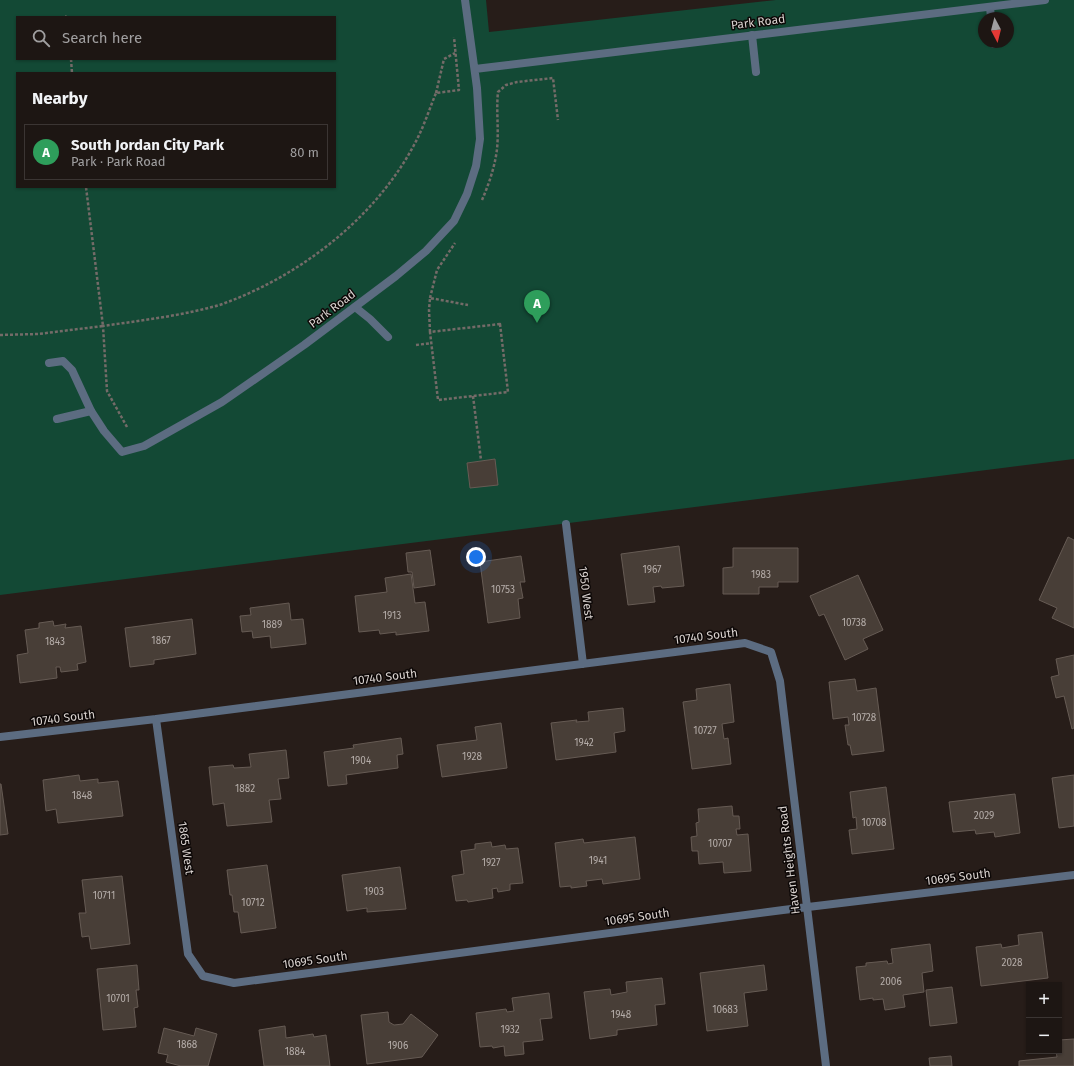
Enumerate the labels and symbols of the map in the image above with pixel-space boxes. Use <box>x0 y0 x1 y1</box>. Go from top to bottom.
street label: Park Road <box>730 12 786 32</box>
north arrow <box>978 12 1014 48</box>
street label: Park Road <box>306 287 358 331</box>
pin: A <box>524 290 550 323</box>
your location <box>466 547 486 567</box>
house number: 1967 <box>642 564 662 576</box>
street label: 1950 West <box>576 566 596 621</box>
house number: 1983 <box>751 569 771 581</box>
house number: 10753 <box>491 584 515 596</box>
house number: 1913 <box>383 610 401 622</box>
house number: 10738 <box>842 617 867 629</box>
house number: 1889 <box>262 619 282 631</box>
street label: 10740 South <box>673 625 739 647</box>
house number: 1867 <box>151 635 171 647</box>
house number: 1843 <box>45 636 65 648</box>
street label: 10740 South <box>352 666 418 688</box>
street label: 10740 South <box>30 707 96 729</box>
house number: 10728 <box>852 712 877 724</box>
house number: 10727 <box>693 725 717 737</box>
house number: 1942 <box>574 737 594 749</box>
house number: 1928 <box>462 751 482 763</box>
house number: 1904 <box>351 755 372 767</box>
house number: 1882 <box>235 783 255 795</box>
house number: 1848 <box>72 790 93 802</box>
street label: Haven Heights Road <box>775 805 803 915</box>
house number: 2029 <box>974 810 994 822</box>
house number: 10708 <box>861 817 887 829</box>
street label: 1865 West <box>175 820 197 876</box>
house number: 10707 <box>708 838 732 850</box>
house number: 1941 <box>589 855 607 867</box>
house number: 1927 <box>482 857 501 869</box>
street label: 10695 South <box>925 866 991 888</box>
house number: 1903 <box>364 886 384 898</box>
house number: 10711 <box>93 890 115 902</box>
house number: 10712 <box>241 897 265 909</box>
street label: 10695 South <box>604 906 670 928</box>
street label: 10695 South <box>282 949 348 971</box>
house number: 2028 <box>1002 957 1023 969</box>
house number: 2006 <box>880 976 902 988</box>
house number: 10701 <box>106 993 130 1005</box>
house number: 10683 <box>712 1004 738 1016</box>
house number: 1948 <box>611 1009 632 1021</box>
house number: 1932 <box>500 1024 520 1036</box>
house number: 1868 <box>177 1039 198 1051</box>
house number: 1906 <box>388 1040 408 1052</box>
house number: 1884 <box>285 1046 306 1058</box>

